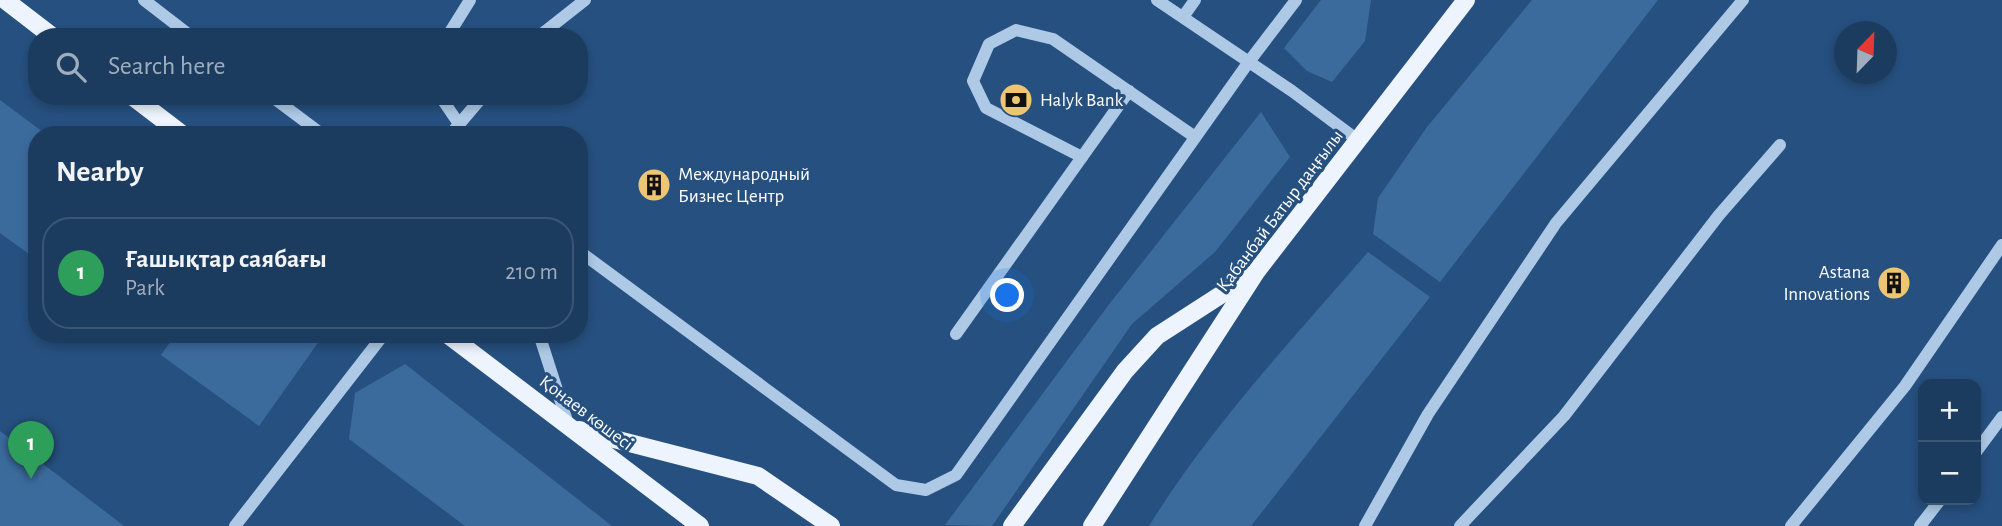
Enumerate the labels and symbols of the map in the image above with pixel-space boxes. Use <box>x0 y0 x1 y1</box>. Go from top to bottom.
north arrow <box>1834 21 1897 84</box>
bank icon: Halyk Bank <box>997 81 1035 119</box>
place label: Halyk Bank <box>1040 91 1124 110</box>
street label: Қабанбай Батыр даңғылы <box>1213 126 1347 296</box>
place label: Международный Бизнес Центр <box>678 165 810 206</box>
building icon: Международный Бизнес Центр <box>635 166 673 204</box>
place label: Astana Innovations <box>1783 263 1870 304</box>
building icon: Astana Innovations <box>1875 264 1913 302</box>
your location <box>990 278 1024 312</box>
street label: Қонаев көшесі <box>536 372 636 454</box>
pin: 1 <box>8 421 54 479</box>

